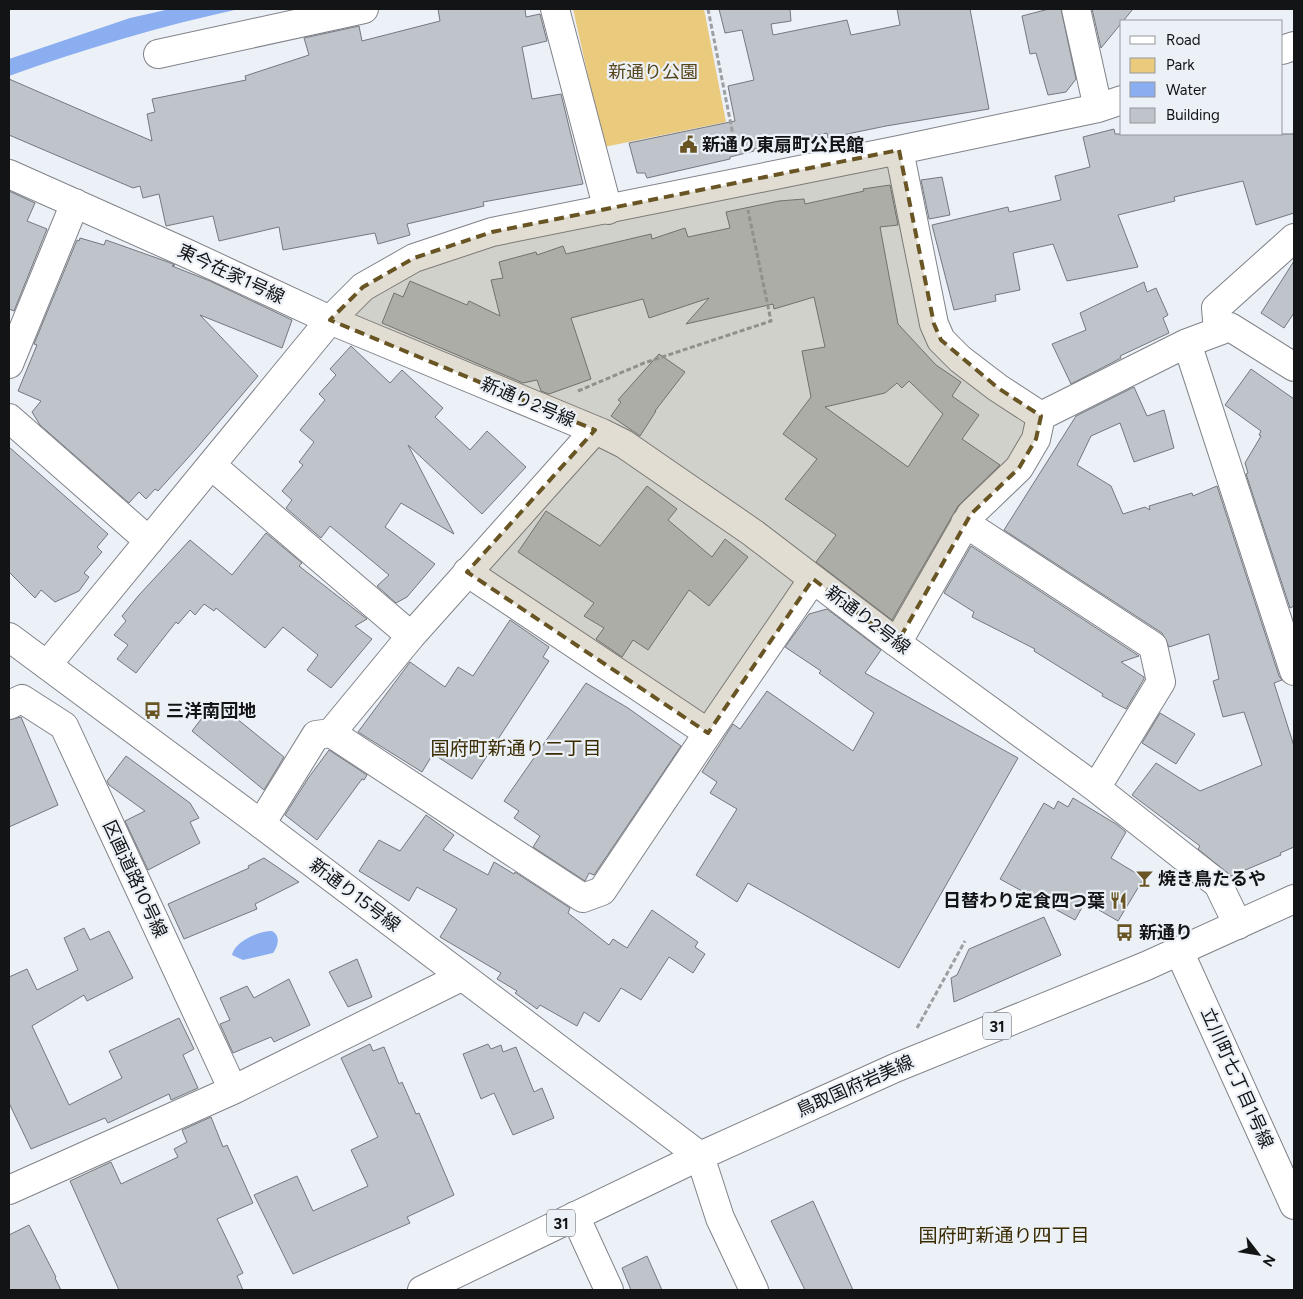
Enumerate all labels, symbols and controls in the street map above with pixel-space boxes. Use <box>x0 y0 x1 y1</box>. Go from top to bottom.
legend <box>1120 20 1283 135</box>
text: Road <box>1166 31 1201 49</box>
text: Park <box>1166 56 1195 74</box>
park label: 新通り公園 <box>608 61 698 83</box>
text: Water <box>1166 81 1206 99</box>
text: Building <box>1166 106 1220 124</box>
place label: 新通り東扇町公民館 <box>702 134 864 156</box>
public building icon: 新通り東扇町公民館 <box>678 135 698 155</box>
street label: 東今在家1号線 <box>174 240 288 308</box>
street label: 新通り2号線 <box>478 372 578 432</box>
street label: 新通り2号線 <box>821 581 915 659</box>
place label: 三洋南団地 <box>166 700 256 722</box>
bus stop icon: 三洋南団地 <box>142 701 162 721</box>
district label: 国府町新通り二丁目 <box>430 737 602 760</box>
street label: 区画道路10号線 <box>98 817 172 941</box>
street label: 新通り15号線 <box>305 854 405 936</box>
place label: 焼き鳥たるや <box>1158 868 1266 890</box>
bar icon: 焼き鳥たるや <box>1134 869 1154 889</box>
place label: 日替わり定食四つ葉 <box>943 890 1105 912</box>
restaurant icon: 日替わり定食四つ葉 <box>1109 891 1129 911</box>
place label: 新通り <box>1139 922 1193 944</box>
bus stop icon: 新通り <box>1115 923 1135 943</box>
street label: 立川町七丁目1号線 <box>1196 1004 1278 1152</box>
road number: 31 <box>983 1012 1011 1040</box>
street label: 鳥取国府岩美線 <box>793 1050 917 1122</box>
road number: 31 <box>547 1210 575 1236</box>
district label: 国府町新通り四丁目 <box>918 1224 1090 1247</box>
north arrow <box>1233 1229 1283 1279</box>
text: N <box>1259 1251 1279 1269</box>

